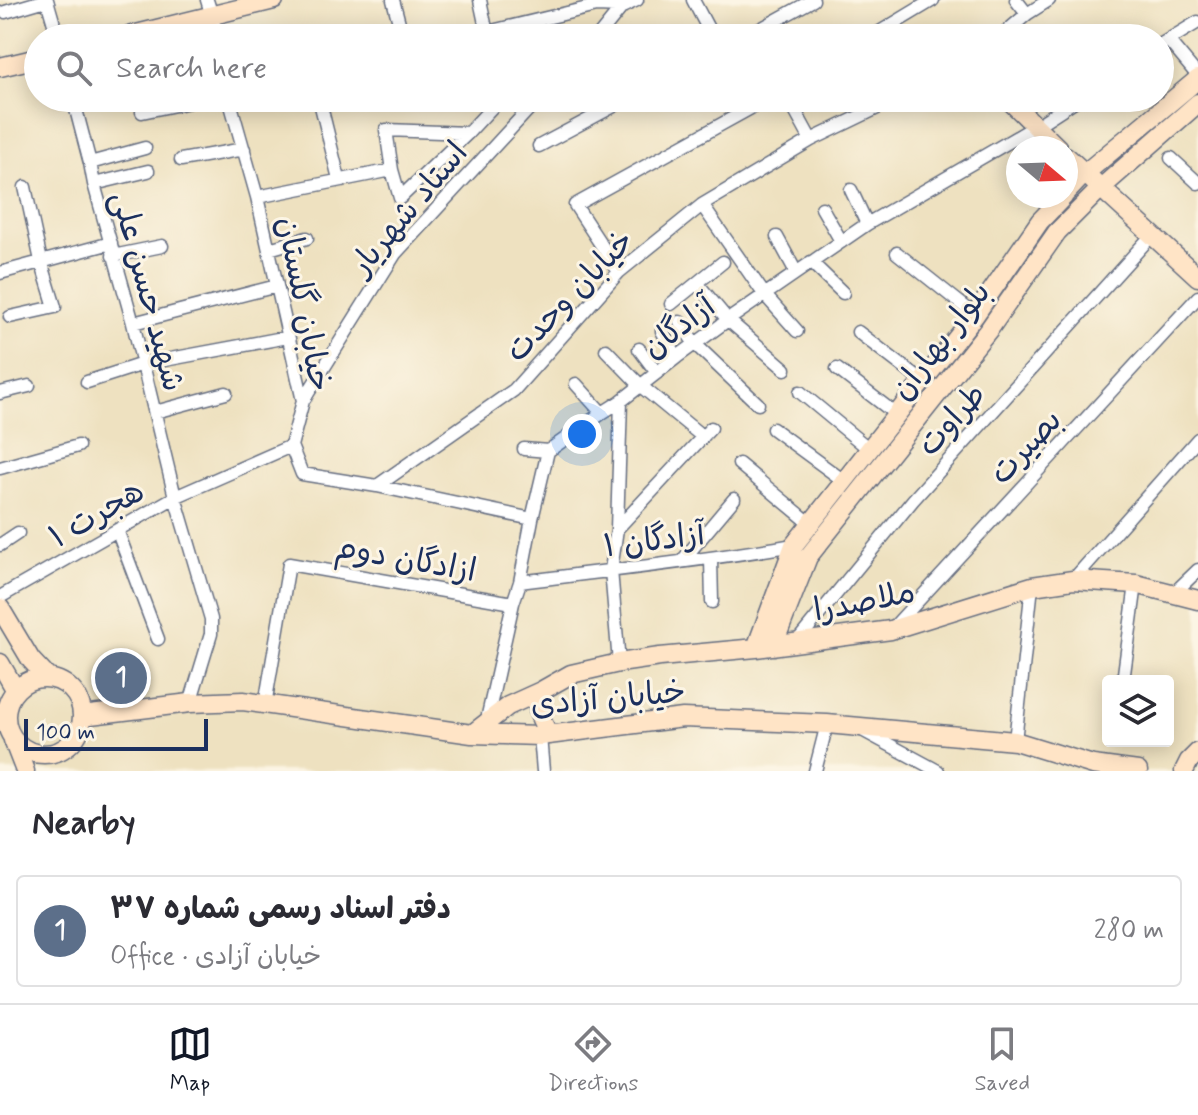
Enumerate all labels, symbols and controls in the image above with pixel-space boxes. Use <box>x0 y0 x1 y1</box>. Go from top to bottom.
search box <box>24 24 1174 112</box>
icon: search <box>52 46 96 90</box>
text: Search here <box>116 49 267 88</box>
street label: استاد شهریار <box>339 133 478 287</box>
north arrow <box>1006 136 1078 208</box>
street label: شهید حسن علی <box>100 187 194 396</box>
street label: خیابان گلستان <box>266 213 341 395</box>
street label: خیابان وحدت <box>497 221 644 372</box>
street label: بلوار بهاران <box>882 273 1001 409</box>
street label: آزادگان <box>634 286 725 369</box>
street label: طراوت <box>909 375 996 466</box>
street label: بصیرت <box>981 401 1072 494</box>
your location <box>562 414 602 454</box>
street label: هجرت ۱ <box>42 471 152 559</box>
street label: آزادگان ۱ <box>601 514 709 568</box>
street label: ازادگان دوم <box>332 527 479 595</box>
street label: ملاصدرا <box>810 572 919 632</box>
pin: 1 <box>95 648 147 708</box>
street label: خیابان آزادی <box>529 671 687 727</box>
map controls <box>1102 675 1174 747</box>
button: layers <box>1102 675 1174 747</box>
scale bar <box>24 715 208 751</box>
text: 100 m <box>36 719 95 747</box>
text: Nearby <box>32 801 136 846</box>
text: دفتر اسناد رسمی شماره ۳۷ <box>110 890 451 929</box>
text: 1 <box>54 914 66 948</box>
text: 280 m <box>1094 914 1164 948</box>
text: Office · خیابان آزادی <box>110 940 321 974</box>
tab: Map <box>168 1022 212 1098</box>
tab: Directions <box>548 1022 638 1098</box>
tab: Saved <box>974 1022 1030 1098</box>

